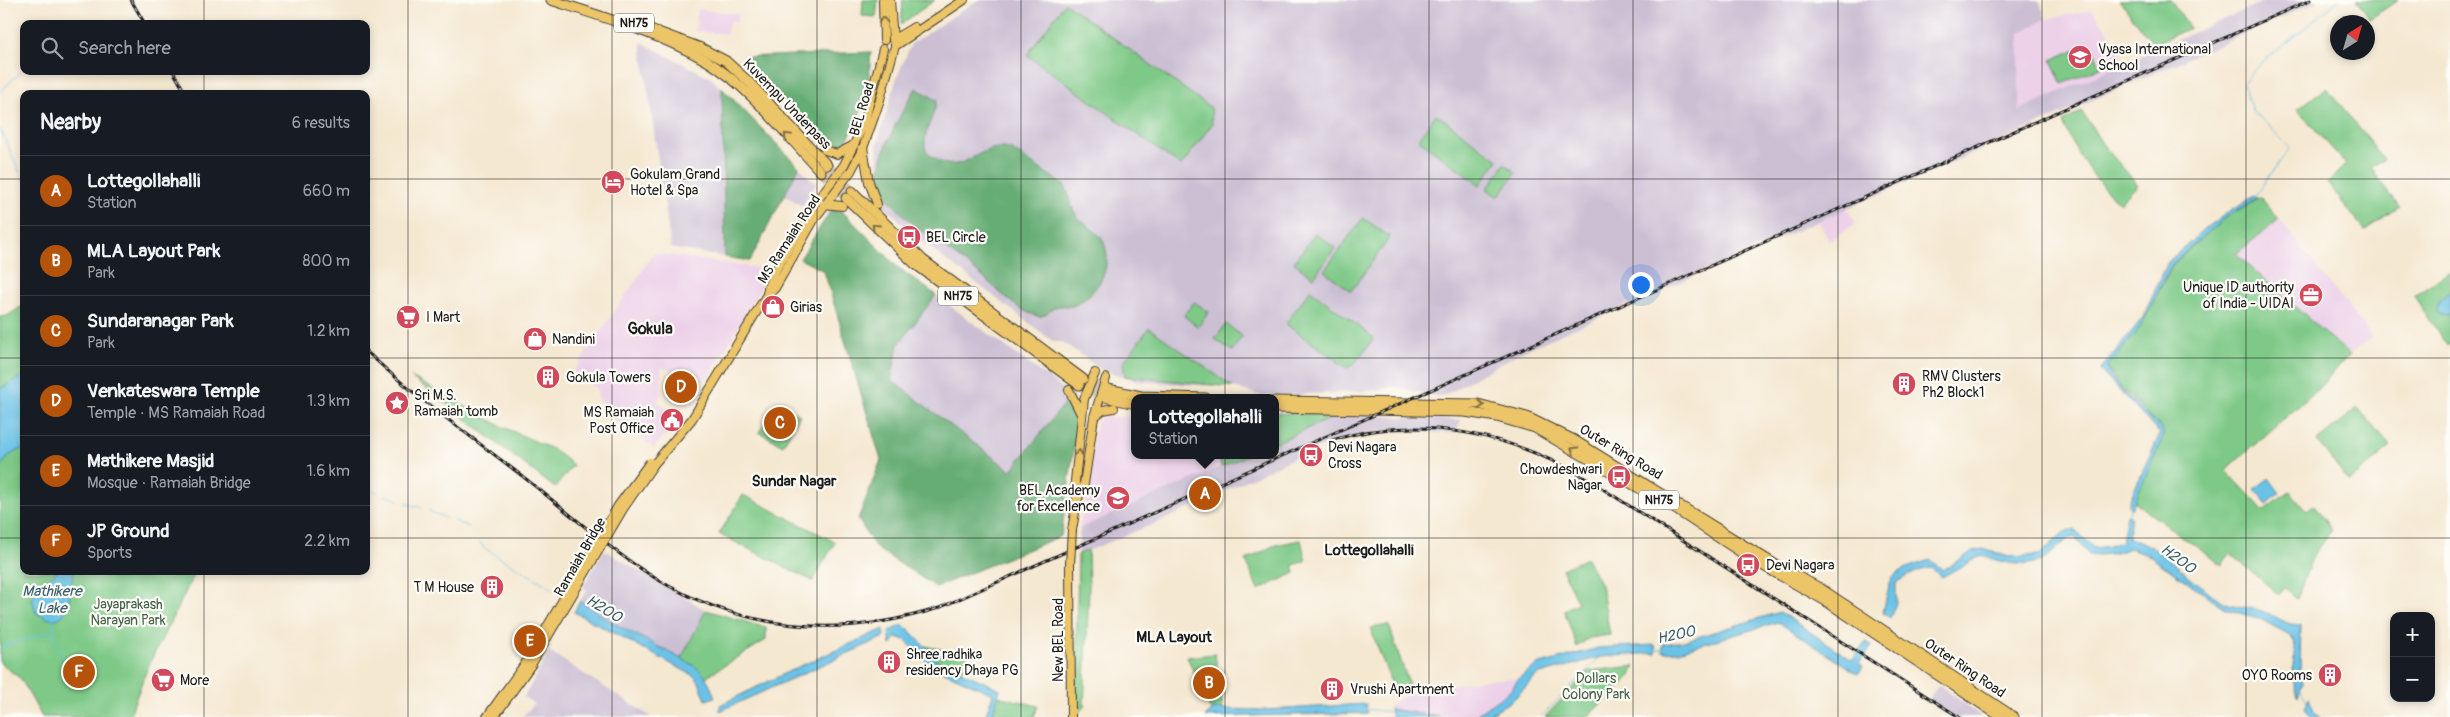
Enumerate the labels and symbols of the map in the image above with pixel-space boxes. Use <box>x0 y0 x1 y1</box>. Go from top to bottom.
road number: NH75 <box>614 13 654 32</box>
north arrow <box>2330 15 2375 60</box>
one-way arrow <box>878 16 888 24</box>
place label: Vyasa International School <box>2098 41 2211 74</box>
school or university icon: Vyasa International School <box>2067 44 2093 70</box>
street label: Kuvempu Underpass <box>739 55 835 153</box>
street label: BEL Road <box>846 80 878 138</box>
one-way arrow <box>784 133 793 142</box>
place label: Gokulam Grand Hotel & Spa <box>630 166 720 199</box>
hotel icon: Gokulam Grand Hotel & Spa <box>600 169 626 195</box>
street label: MS Ramaiah Road <box>754 191 824 287</box>
one-way arrow <box>872 224 881 233</box>
bus stop icon: BEL Circle <box>896 224 922 250</box>
place label: BEL Circle <box>926 229 986 246</box>
your location <box>1628 272 1654 298</box>
place label: Unique ID authority of India - UIDAI <box>2183 279 2294 312</box>
office icon: Unique ID authority of India - UIDAI <box>2298 282 2324 308</box>
road number: NH75 <box>938 286 978 306</box>
shop icon: Girias <box>760 294 786 320</box>
place label: Girias <box>790 299 823 316</box>
supermarket icon: I Mart <box>395 304 421 330</box>
place label: I Mart <box>426 309 461 326</box>
district label: Gokula <box>627 319 673 339</box>
shop icon: Nandini <box>522 326 548 352</box>
place label: Nandini <box>552 331 596 348</box>
building icon: Gokula Towers <box>535 364 561 390</box>
pin: D <box>665 368 697 406</box>
place label: RMV Clusters Ph2 Block1 <box>1922 368 2001 401</box>
place label: Gokula Towers <box>566 369 651 386</box>
building icon: RMV Clusters Ph2 Block1 <box>1891 371 1917 397</box>
place label: Sri M.S. Ramaiah tomb <box>414 387 498 420</box>
place icon: Sri M.S. Ramaiah tomb <box>384 390 410 416</box>
one-way arrow <box>1477 399 1485 410</box>
place label: MS Ramaiah Post Office <box>584 404 654 437</box>
pin: C <box>764 404 796 442</box>
public building icon: MS Ramaiah Post Office <box>659 407 685 433</box>
street label: Outer Ring Road <box>1576 421 1666 484</box>
place label: Devi Nagara Cross <box>1328 439 1397 472</box>
bus stop icon: Devi Nagara Cross <box>1298 442 1324 468</box>
one-way arrow <box>1571 446 1580 456</box>
one-way arrow <box>1073 449 1084 457</box>
place label: Chowdeshwari Nagar <box>1520 461 1602 494</box>
bus stop icon: Chowdeshwari Nagar <box>1606 464 1632 490</box>
district label: Sundar Nagar <box>752 472 837 491</box>
pin: A <box>1189 475 1221 513</box>
place label: BEL Academy for Excellence <box>1017 482 1100 515</box>
school or university icon: BEL Academy for Excellence <box>1105 485 1131 511</box>
road number: NH75 <box>1639 490 1679 510</box>
street label: Ramaiah Bridge <box>551 514 609 599</box>
water label: H200 <box>2157 540 2201 579</box>
district label: Lottegollahalli <box>1324 541 1414 560</box>
bus stop icon: Devi Nagara <box>1735 552 1761 578</box>
place label: Devi Nagara <box>1766 557 1835 574</box>
building icon: T M House <box>479 574 505 600</box>
place label: T M House <box>413 579 474 596</box>
water label: Mathikere Lake <box>22 582 83 618</box>
water label: H200 <box>583 591 627 628</box>
park label: Jayaprakash Narayan Park <box>90 596 166 629</box>
street label: New BEL Road <box>1050 598 1067 682</box>
water label: H200 <box>1655 621 1698 648</box>
pin: E <box>514 622 546 660</box>
district label: MLA Layout <box>1136 628 1213 647</box>
street label: Outer Ring Road <box>1921 635 2009 701</box>
place label: Shree radhika residency Dhaya PG <box>906 646 1018 679</box>
building icon: Shree radhika residency Dhaya PG <box>876 649 902 675</box>
pin: F <box>63 653 95 691</box>
building icon: OYO Rooms <box>2317 662 2343 688</box>
pin: B <box>1193 664 1225 702</box>
supermarket icon: More <box>150 667 176 693</box>
place label: OYO Rooms <box>2242 667 2313 684</box>
park label: Dollars Colony Park <box>1562 670 1630 703</box>
place label: More <box>180 672 209 689</box>
building icon: Vrushi Apartment <box>1319 676 1345 702</box>
place label: Vrushi Apartment <box>1350 681 1455 698</box>

